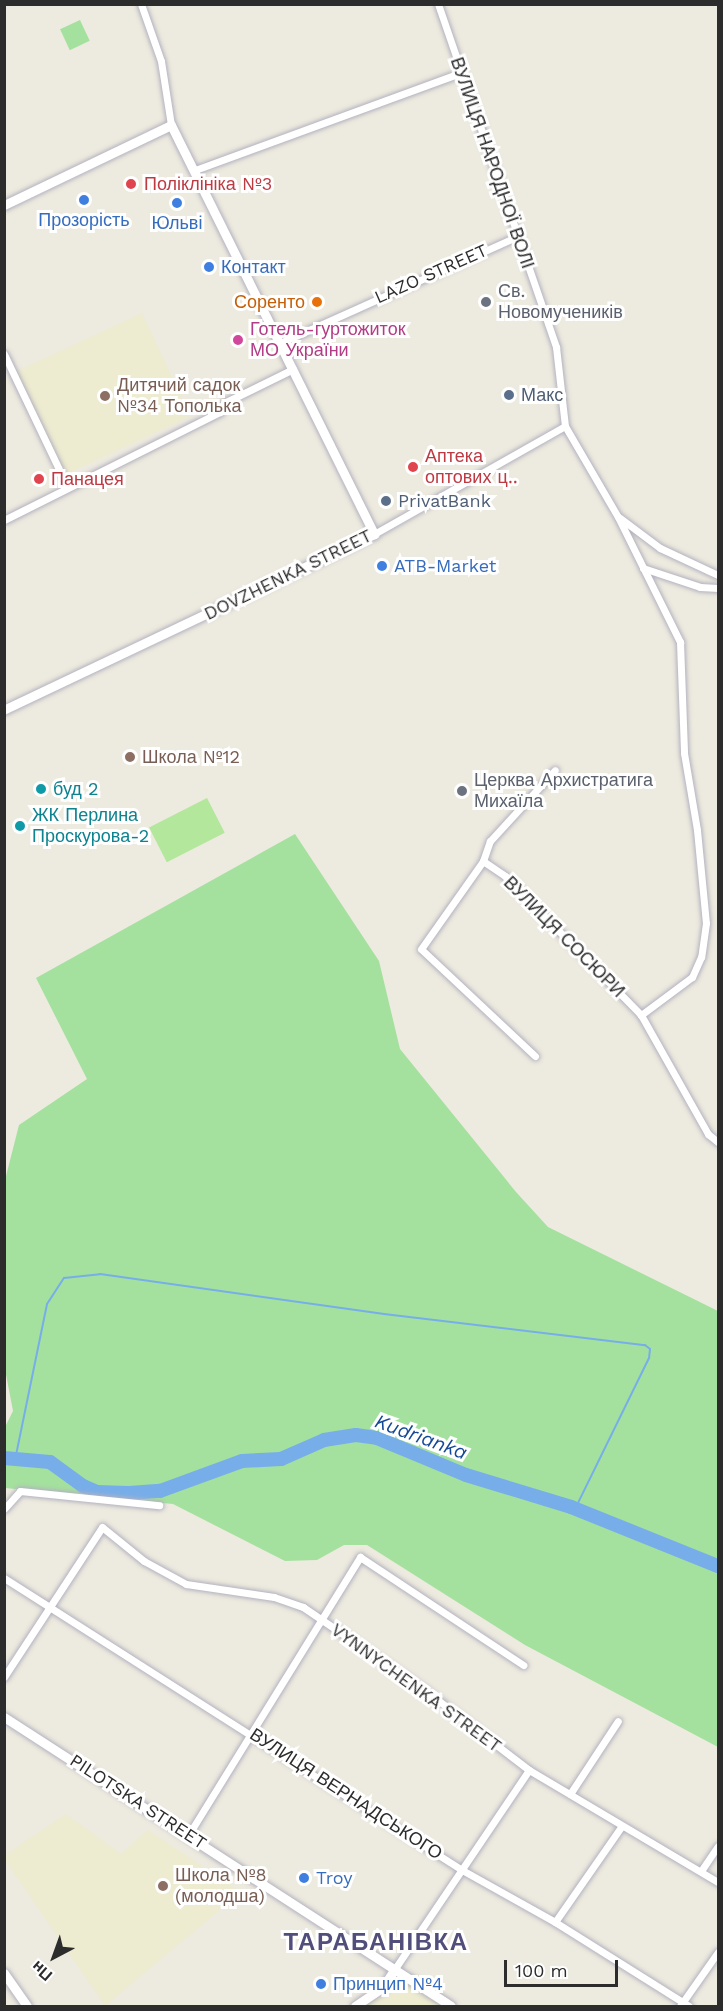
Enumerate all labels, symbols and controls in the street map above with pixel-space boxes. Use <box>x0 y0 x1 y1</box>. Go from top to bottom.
street label: ВУЛИЦЯ НАРОДНОЇ ВОЛІ <box>446 55 538 271</box>
place label: Поліклініка №3 <box>144 173 272 195</box>
marker: Поліклініка №3 <box>122 175 140 193</box>
marker: Прозорість <box>77 193 91 207</box>
marker: Юльві <box>170 196 184 210</box>
place label: Прозорість <box>38 209 130 231</box>
place label: Юльві <box>152 212 202 234</box>
street label: LAZO STREET <box>371 240 491 308</box>
place label: Контакт <box>221 256 286 278</box>
marker: Контакт <box>202 260 216 274</box>
place label: Св. Новомучеників <box>498 281 623 324</box>
place label: Соренто <box>234 291 305 313</box>
marker: Соренто <box>310 295 324 309</box>
marker: Св. Новомучеників <box>479 295 493 309</box>
place label: Готель-гуртожиток МО України <box>250 319 406 362</box>
marker: Готель-гуртожиток МО України <box>231 333 245 347</box>
place label: Дитячий садок №34 Тополька <box>117 375 241 418</box>
place label: Макс <box>521 384 563 406</box>
marker: Макс <box>502 388 516 402</box>
marker: Дитячий садок №34 Тополька <box>98 389 112 403</box>
place label: Аптека оптових ц‥ <box>425 446 518 488</box>
marker: Аптека оптових ц‥ <box>406 460 420 474</box>
place label: Панацея <box>51 468 124 490</box>
marker: Панацея <box>32 472 46 486</box>
place label: PrivatBank <box>398 490 491 512</box>
marker: PrivatBank <box>379 494 393 508</box>
street label: DOVZHENKA STREET <box>200 525 376 625</box>
place label: ATB-Market <box>394 555 496 577</box>
marker: ATB-Market <box>375 559 389 573</box>
place label: Школа №12 <box>142 746 240 768</box>
marker: Школа №12 <box>123 750 137 764</box>
place label: Церква Архистратига Михаїла <box>474 770 653 812</box>
place label: буд 2 <box>53 778 98 800</box>
marker: буд 2 <box>34 782 48 796</box>
marker: Церква Архистратига Михаїла <box>455 784 469 798</box>
place label: ЖК Перлина Проскурова-2 <box>32 805 149 848</box>
marker: ЖК Перлина Проскурова-2 <box>13 819 27 833</box>
street label: ВУЛИЦЯ СОСЮРИ <box>499 872 629 1002</box>
water label: Kudrianka <box>372 1409 470 1465</box>
street label: VYNNYCHENKA STREET <box>326 1619 506 1757</box>
street label: ВУЛИЦЯ ВЕРНАДСЬКОГО <box>246 1724 446 1864</box>
street label: PILOTSKA STREET <box>65 1750 211 1854</box>
place label: Школа №8 (молодша) <box>175 1865 267 1908</box>
place label: Troy <box>316 1867 353 1889</box>
marker: Troy <box>297 1871 311 1885</box>
marker: Школа №8 (молодша) <box>156 1879 170 1893</box>
north arrow <box>24 1927 84 1987</box>
district label: ТАРАБАНІВКА <box>283 1929 469 1957</box>
scale bar <box>507 1948 621 1986</box>
text: Пн <box>28 1957 56 1985</box>
text: 100 m <box>515 1960 568 1981</box>
place label: Принцип №4 <box>333 1973 443 1995</box>
marker: Принцип №4 <box>314 1977 328 1991</box>

